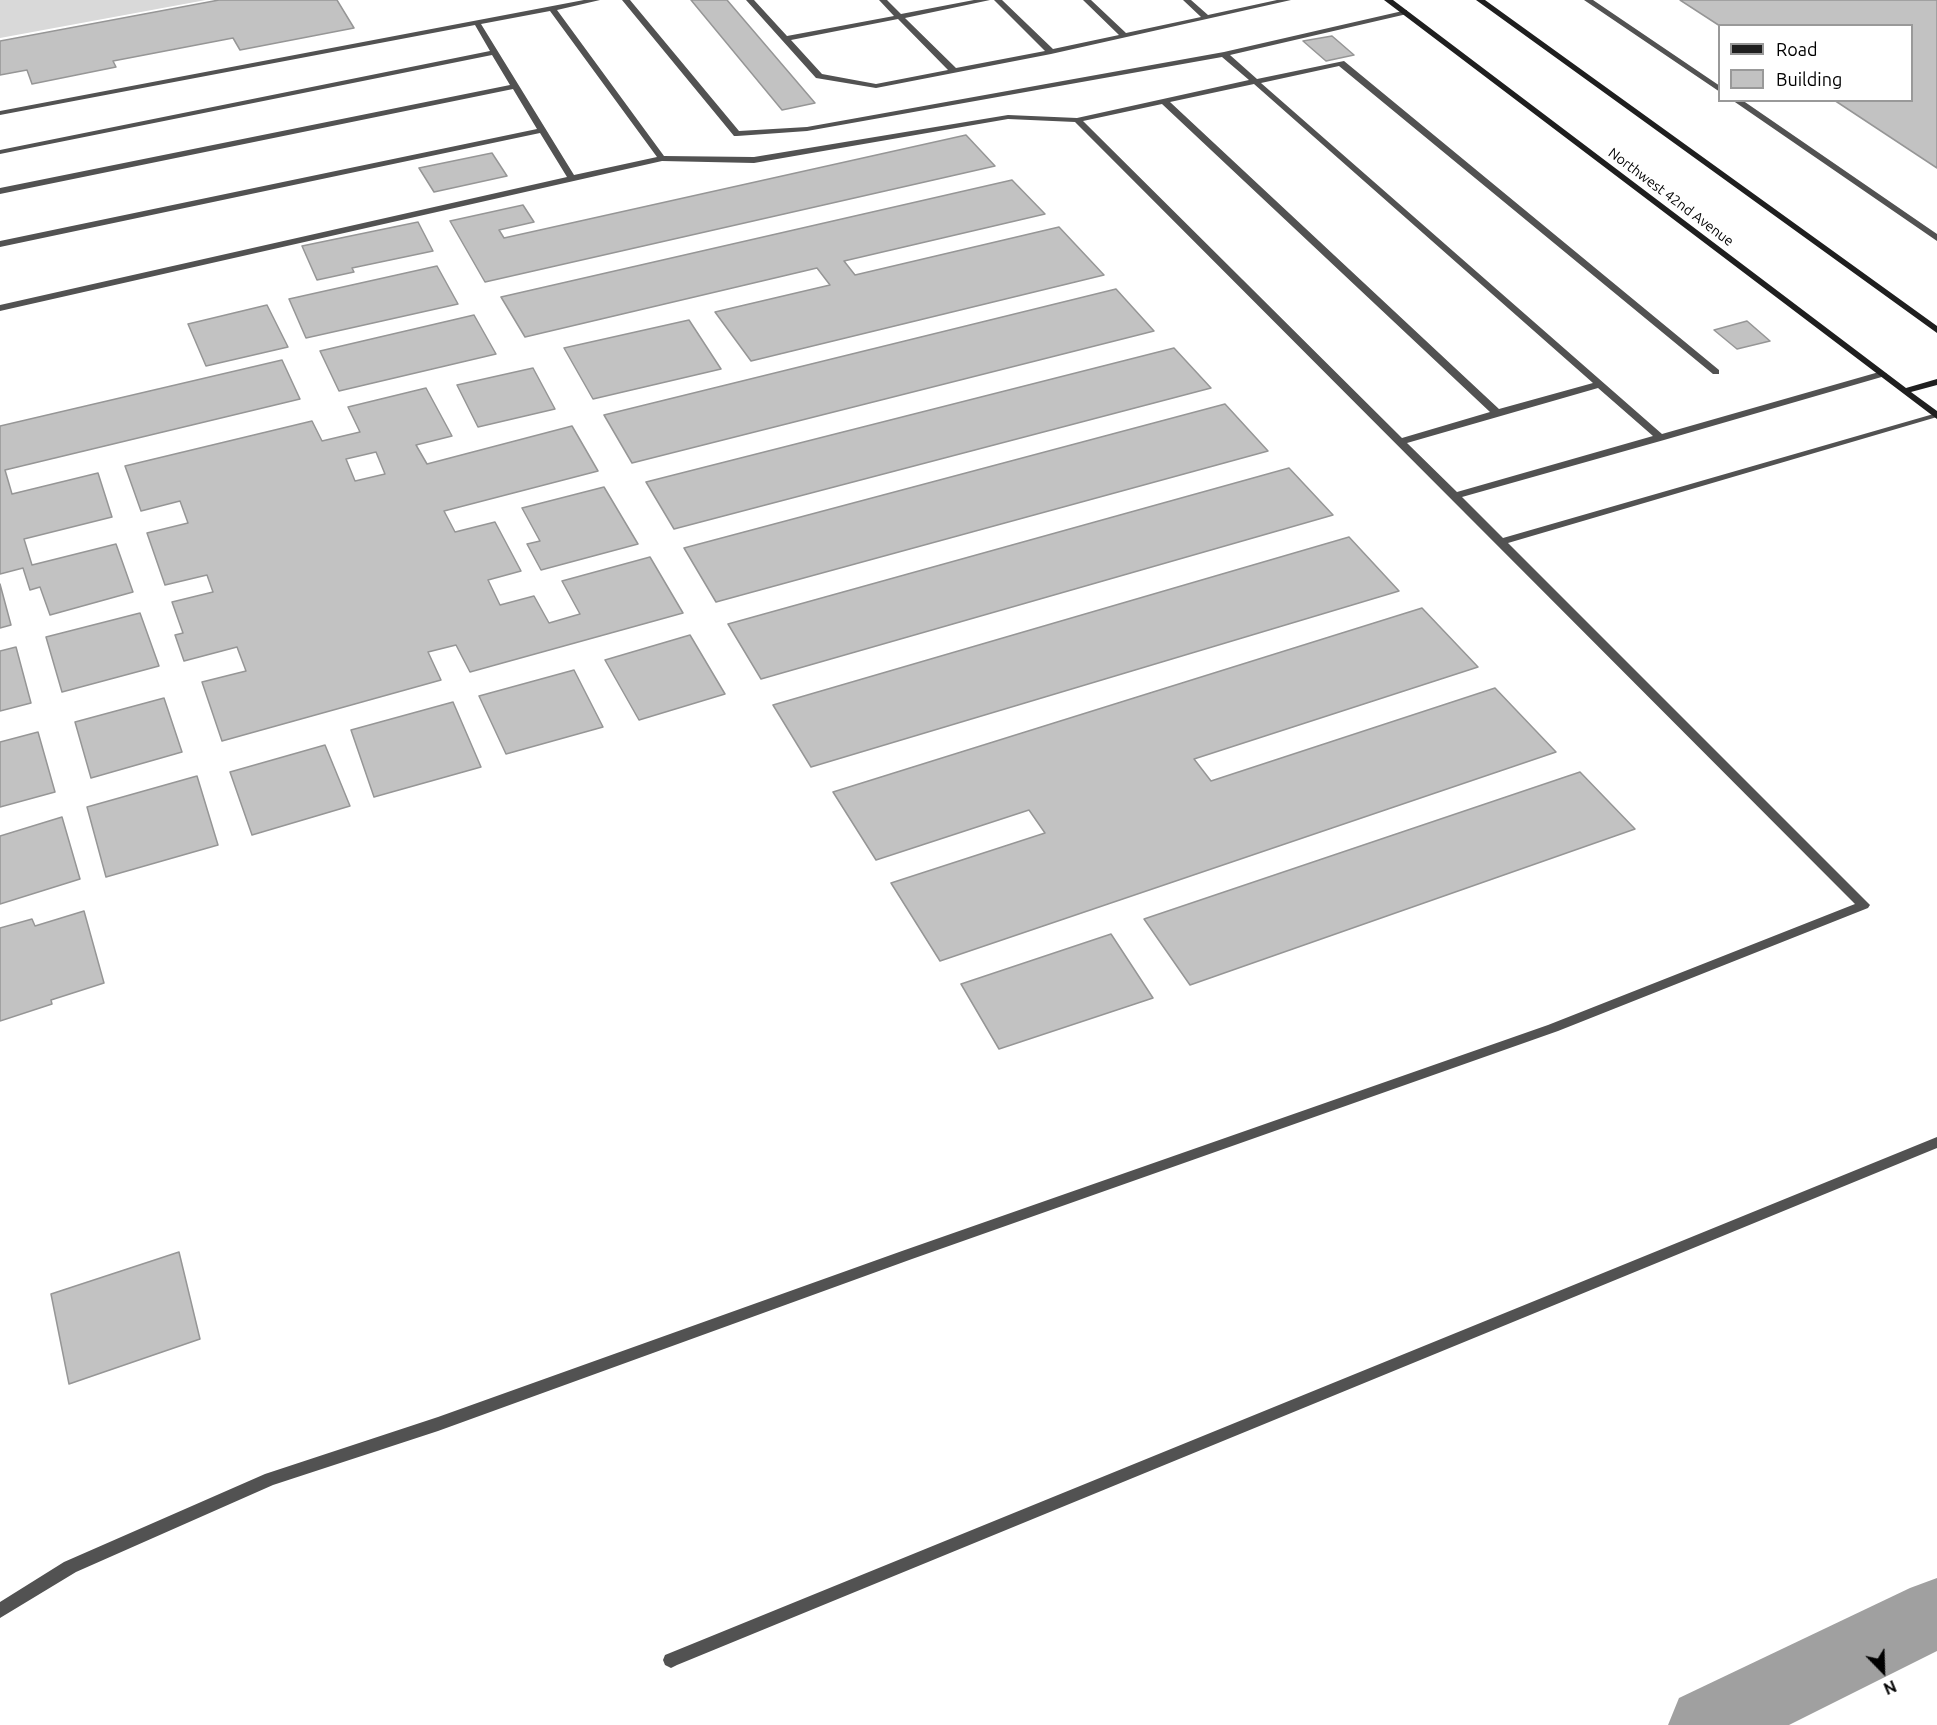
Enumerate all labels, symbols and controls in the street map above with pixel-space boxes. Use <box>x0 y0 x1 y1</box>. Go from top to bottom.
legend <box>1718 24 1913 102</box>
text: Road <box>1776 39 1818 59</box>
text: Building <box>1776 69 1842 89</box>
street label: Northwest 42nd Avenue <box>1605 144 1737 250</box>
north arrow <box>1853 1641 1913 1701</box>
text: N <box>1881 1677 1899 1698</box>

